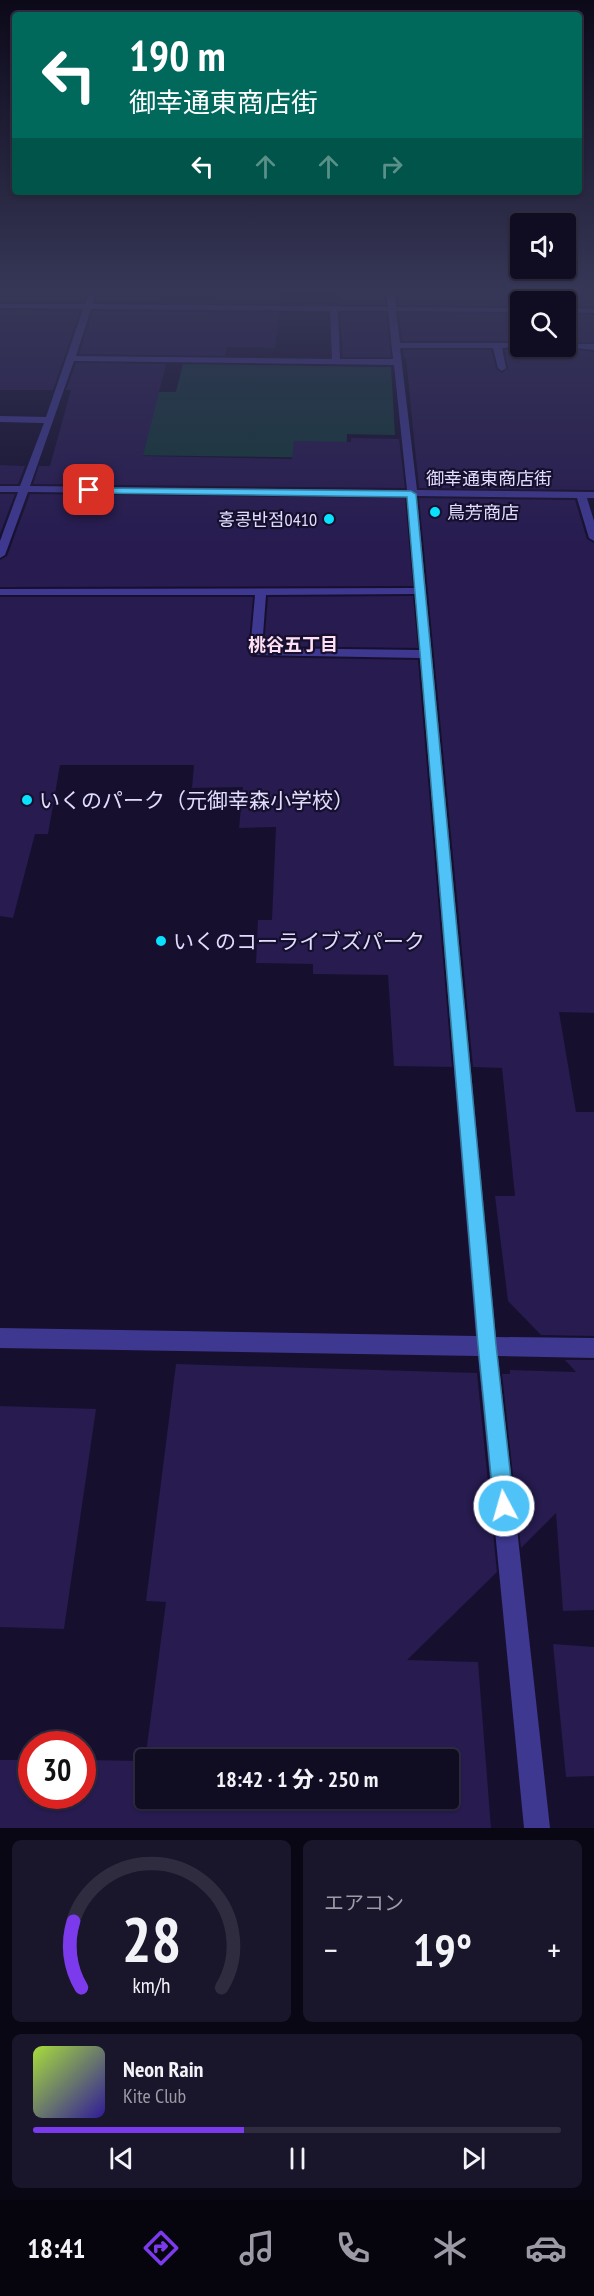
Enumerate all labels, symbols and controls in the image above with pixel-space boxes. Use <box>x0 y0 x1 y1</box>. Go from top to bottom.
text: 190 m <box>129 28 226 83</box>
icon: left <box>30 36 108 114</box>
text: 御幸通東商店街 <box>129 85 318 119</box>
icon: left <box>186 150 219 183</box>
icon: ahead <box>249 150 282 183</box>
icon: ahead <box>312 150 345 183</box>
icon: right <box>375 150 408 183</box>
map controls <box>510 213 576 357</box>
button: sound <box>510 213 576 279</box>
button: search <box>510 291 576 357</box>
pin <box>63 464 114 515</box>
street label: 御幸通東商店街 <box>426 467 552 490</box>
icon: arrive <box>72 473 105 506</box>
place label: 鳥芳商店 <box>447 501 519 524</box>
marker: 鳥芳商店 <box>428 505 442 519</box>
place label: 홍콩반점0410 <box>218 508 317 531</box>
marker: 홍콩반점0410 <box>322 512 336 526</box>
district label: 桃谷五丁目 <box>248 633 338 656</box>
place label: いくのパーク（元御幸森小学校） <box>39 787 354 814</box>
marker: いくのパーク（元御幸森小学校） <box>20 793 34 807</box>
place label: いくのコーライブズパーク <box>173 928 425 955</box>
marker: いくのコーライブズパーク <box>154 934 168 948</box>
position arrow <box>472 1474 536 1538</box>
speed limit sign: 30 <box>18 1731 96 1809</box>
text: 18:42 · 1 分 · 250 m <box>216 1765 378 1793</box>
text: エアコン <box>324 1890 404 1916</box>
text: 28 <box>122 1898 181 1979</box>
text: 19° <box>413 1920 472 1978</box>
text: − <box>324 1928 338 1971</box>
text: + <box>547 1928 561 1971</box>
text: km/h <box>132 1971 171 1999</box>
text: Neon Rain <box>123 2055 203 2083</box>
text: Kite Club <box>123 2083 186 2109</box>
icon: previous <box>105 2142 138 2175</box>
icon: pause <box>281 2142 314 2175</box>
icon: next <box>457 2142 490 2175</box>
icon: directions <box>140 2227 182 2269</box>
icon: music <box>236 2227 278 2269</box>
icon: phone <box>332 2227 374 2269</box>
icon: climate <box>429 2227 471 2269</box>
icon: car <box>525 2227 567 2269</box>
text: 18:41 <box>27 2231 86 2265</box>

